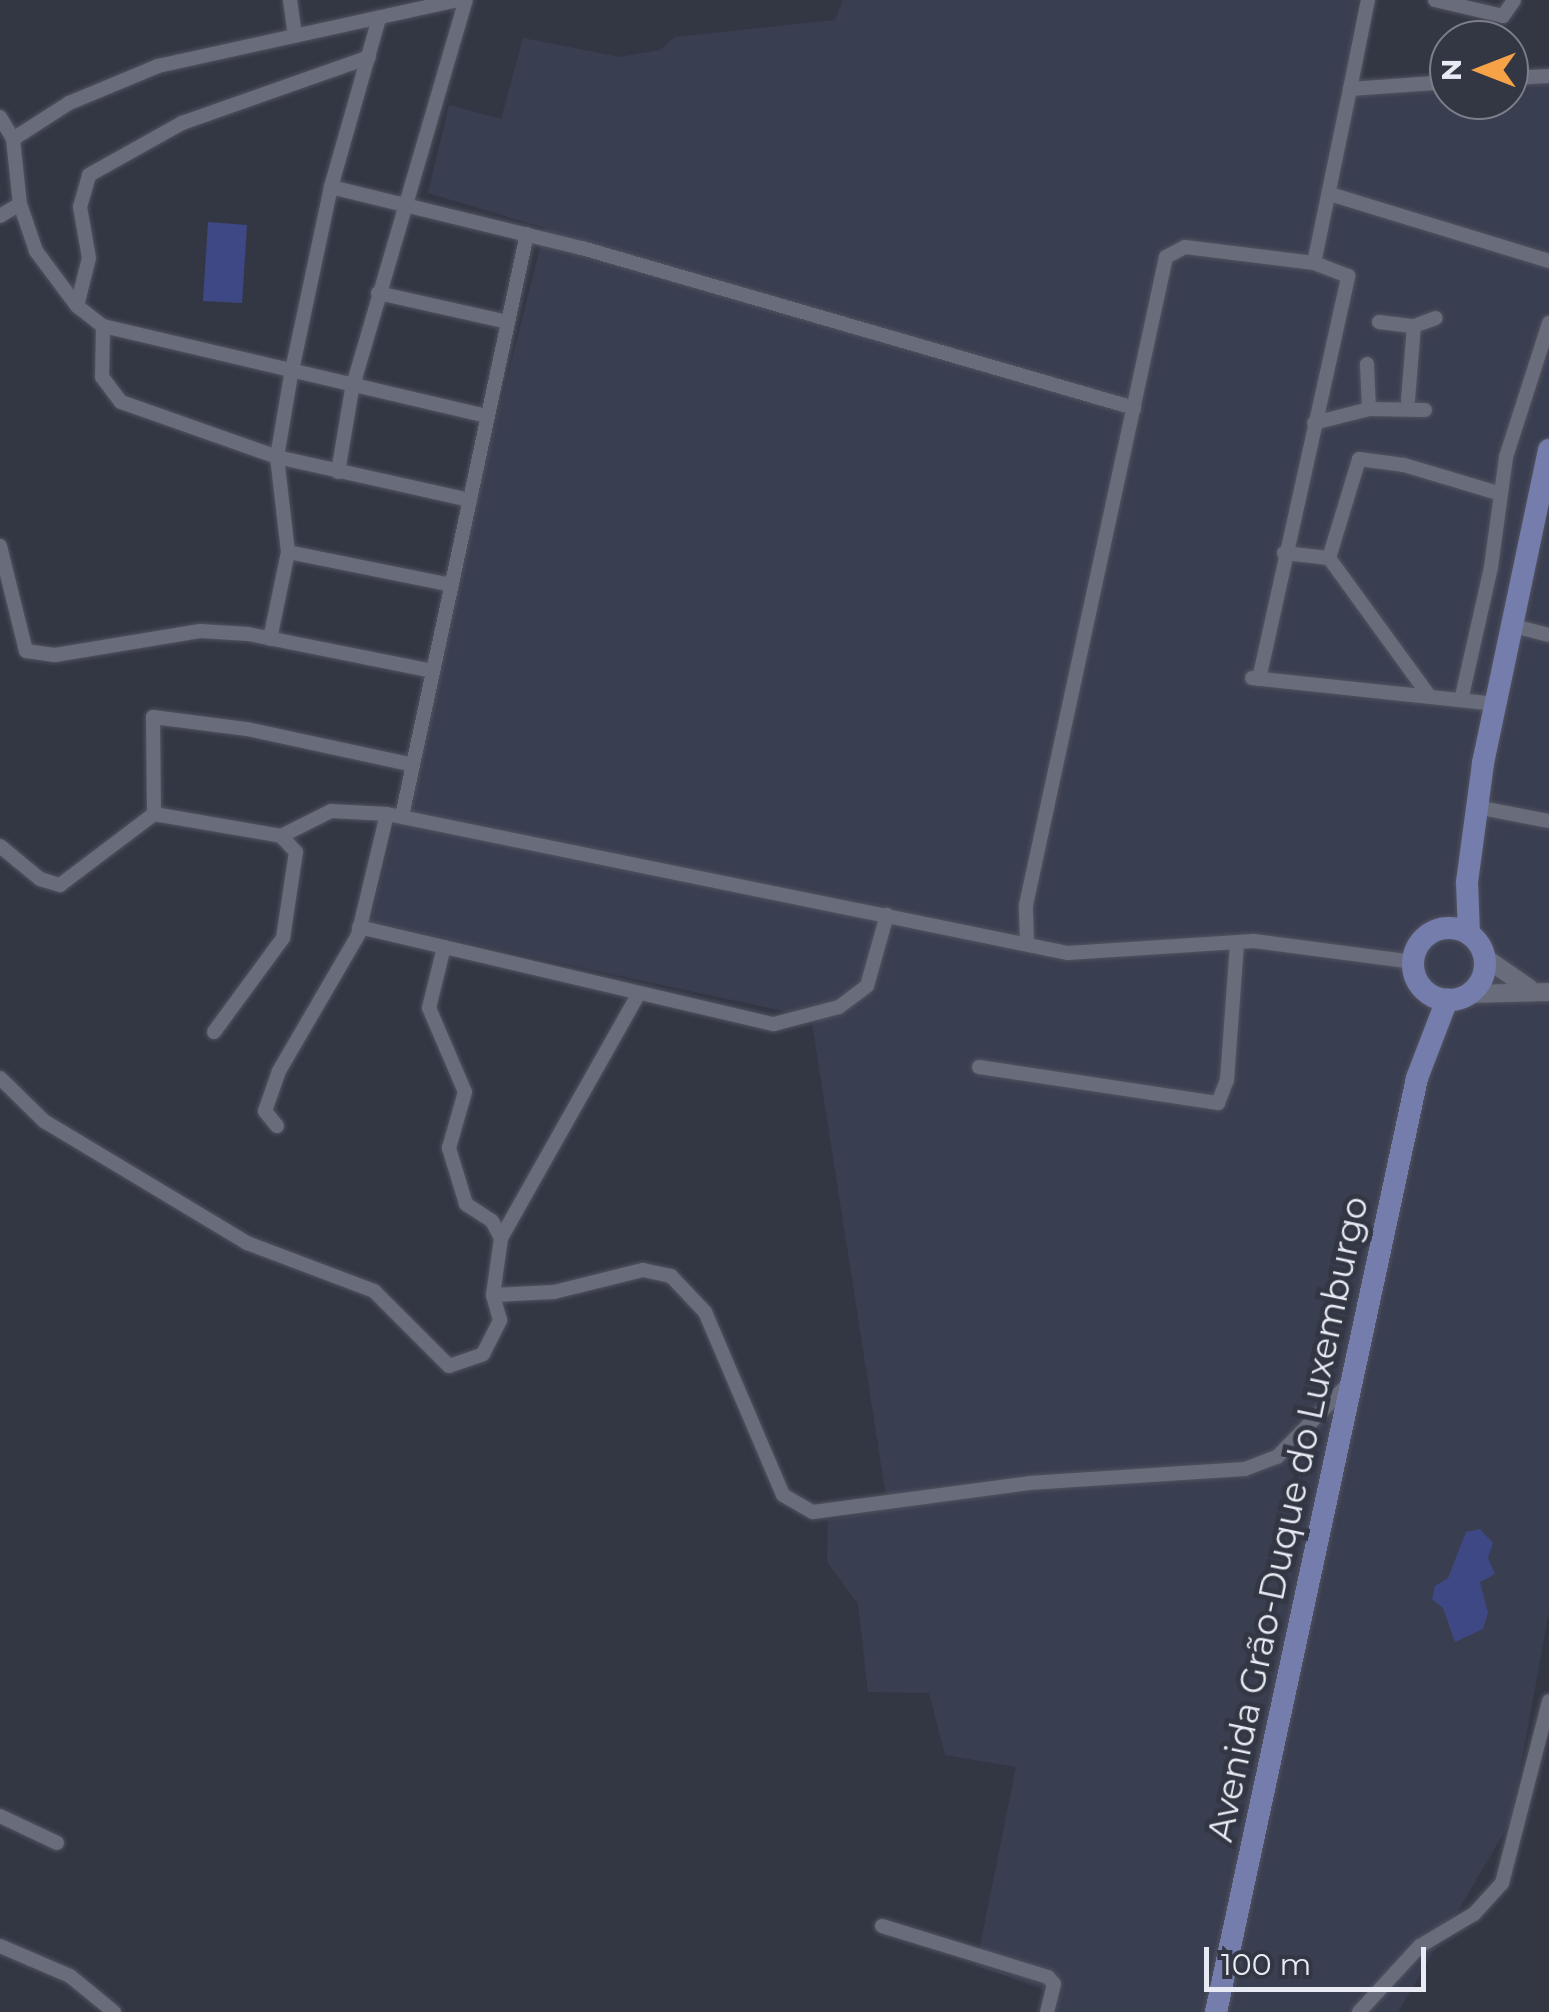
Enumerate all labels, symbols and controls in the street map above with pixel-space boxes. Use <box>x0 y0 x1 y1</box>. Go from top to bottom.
north arrow <box>1429 20 1529 120</box>
text: N <box>1434 59 1468 81</box>
street label: Avenida Grão-Duque do Luxemburgo <box>1199 1193 1377 1845</box>
scale bar <box>1209 1927 1432 1989</box>
text: 100 m <box>1221 1946 1311 1983</box>

